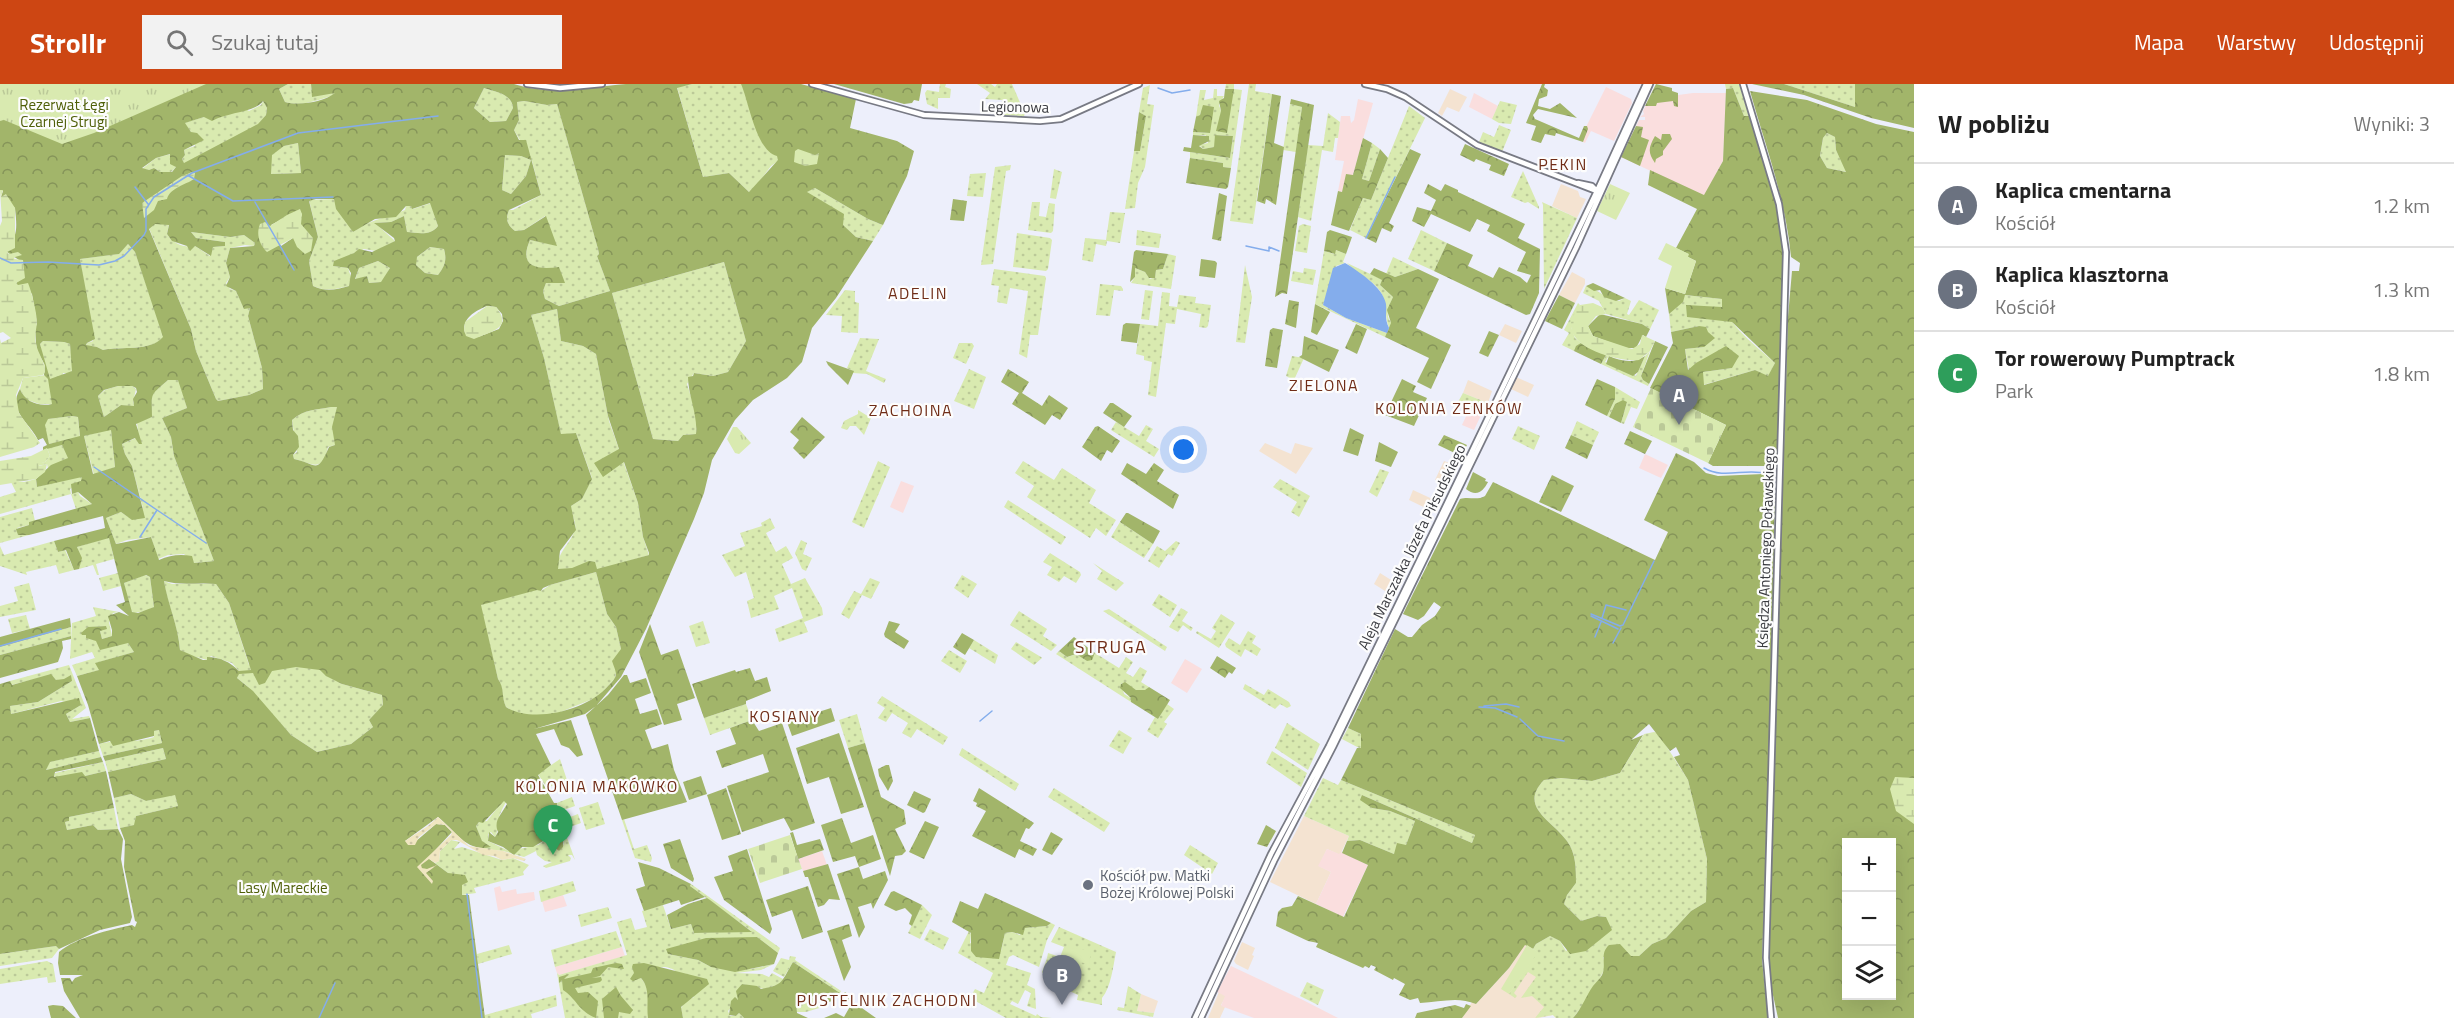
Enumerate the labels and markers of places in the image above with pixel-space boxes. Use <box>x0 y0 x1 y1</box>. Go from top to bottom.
pin: A <box>1660 376 1698 425</box>
pin: C <box>534 806 572 855</box>
place label: Kościół pw. Matki Bożej Królowej Polski <box>1100 864 1234 904</box>
marker: Kościół pw. Matki Bożej Królowej Polski <box>1081 878 1095 892</box>
pin: B <box>1042 956 1082 1005</box>

